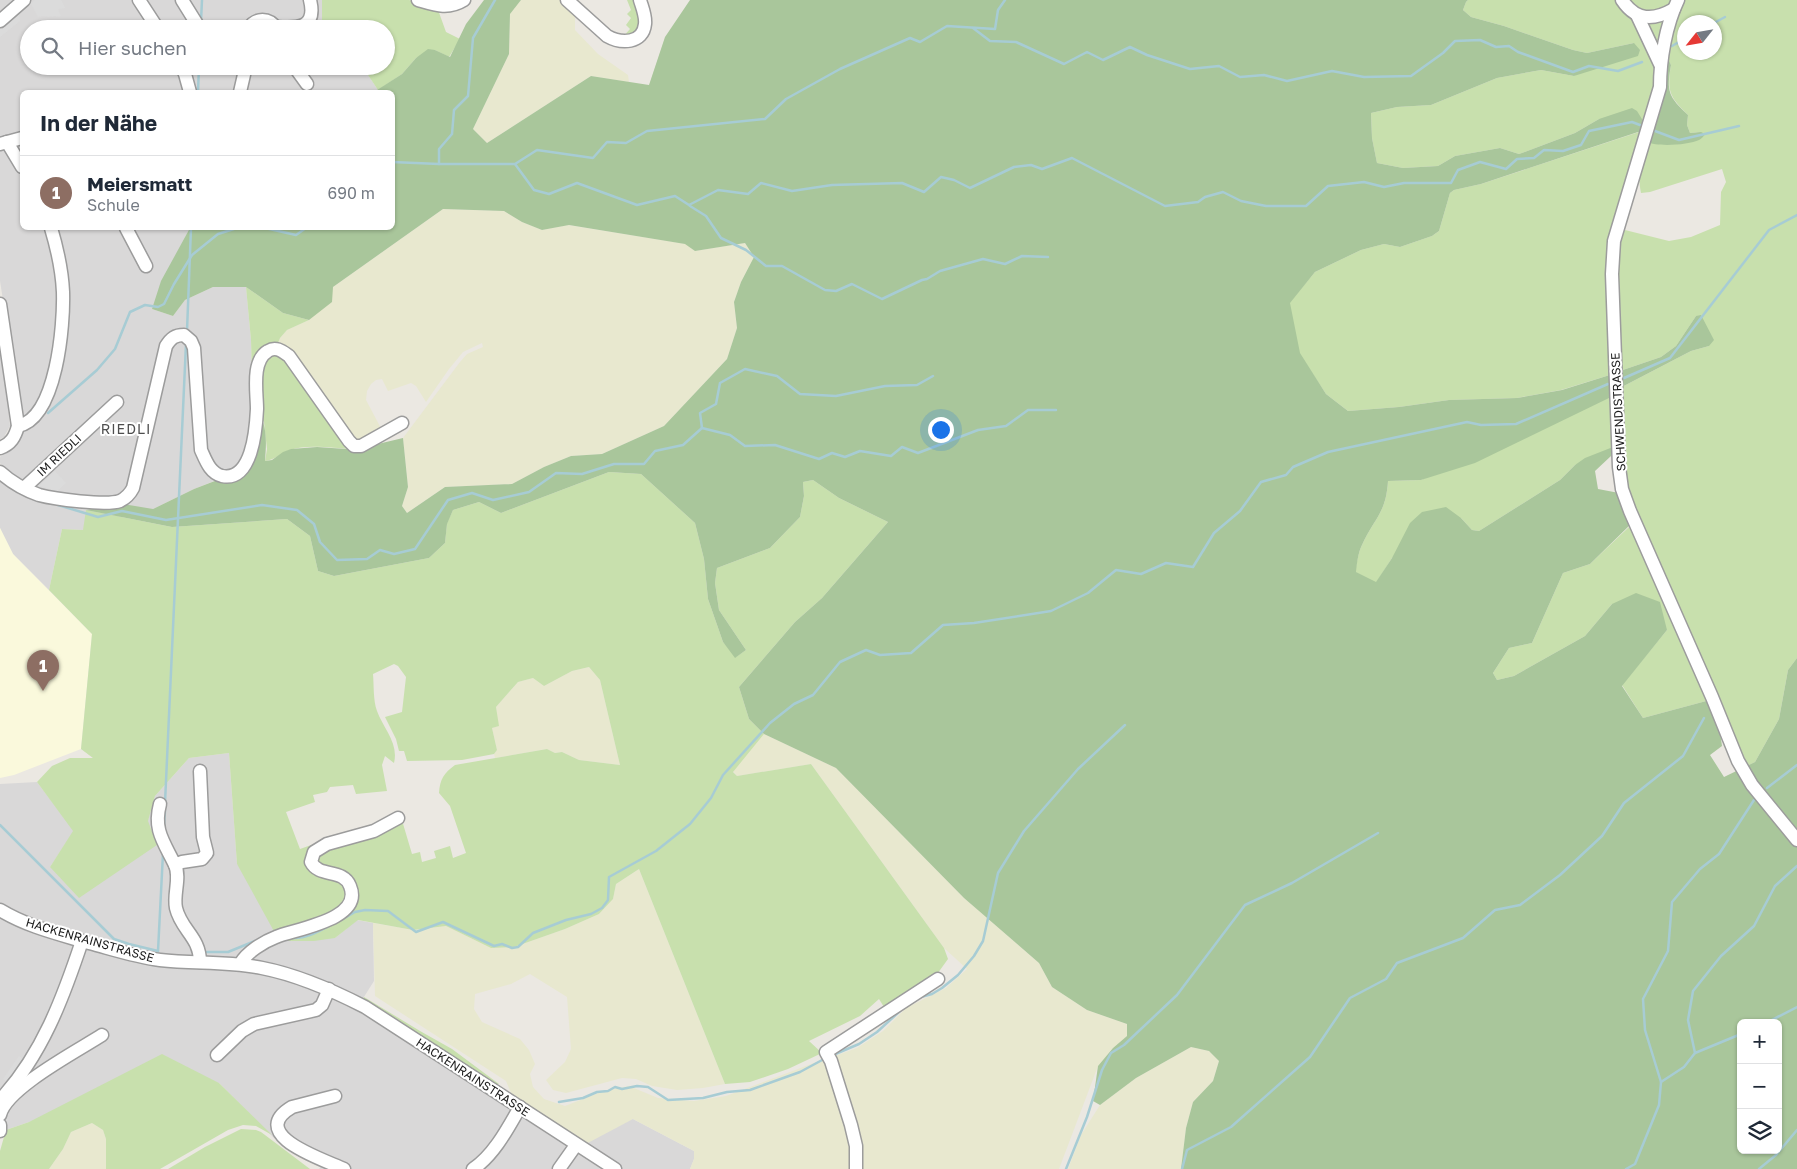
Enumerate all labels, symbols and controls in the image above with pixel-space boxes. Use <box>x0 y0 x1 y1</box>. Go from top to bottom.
north arrow <box>1677 15 1722 60</box>
search box <box>20 20 395 75</box>
icon: search <box>38 34 66 62</box>
text: Hier suchen <box>78 36 187 59</box>
text: In der Nähe <box>40 110 157 136</box>
text: Meiersmatt <box>87 172 192 195</box>
text: 1 <box>52 183 60 203</box>
text: 690 m <box>328 183 375 203</box>
text: Schule <box>87 195 140 215</box>
street label: SCHWENDISTRASSE <box>1607 352 1629 472</box>
your location <box>928 417 954 443</box>
district label: RIEDLI <box>101 420 151 437</box>
street label: IM RIEDLI <box>34 431 84 479</box>
pin: 1 <box>27 650 59 691</box>
street label: HACKENRAINSTRASSE <box>24 915 156 965</box>
map controls <box>1737 1019 1782 1154</box>
button: + <box>1737 1019 1782 1064</box>
street label: HACKENRAINSTRASSE <box>413 1035 533 1119</box>
button: − <box>1737 1064 1782 1109</box>
button: layers <box>1737 1109 1782 1154</box>

